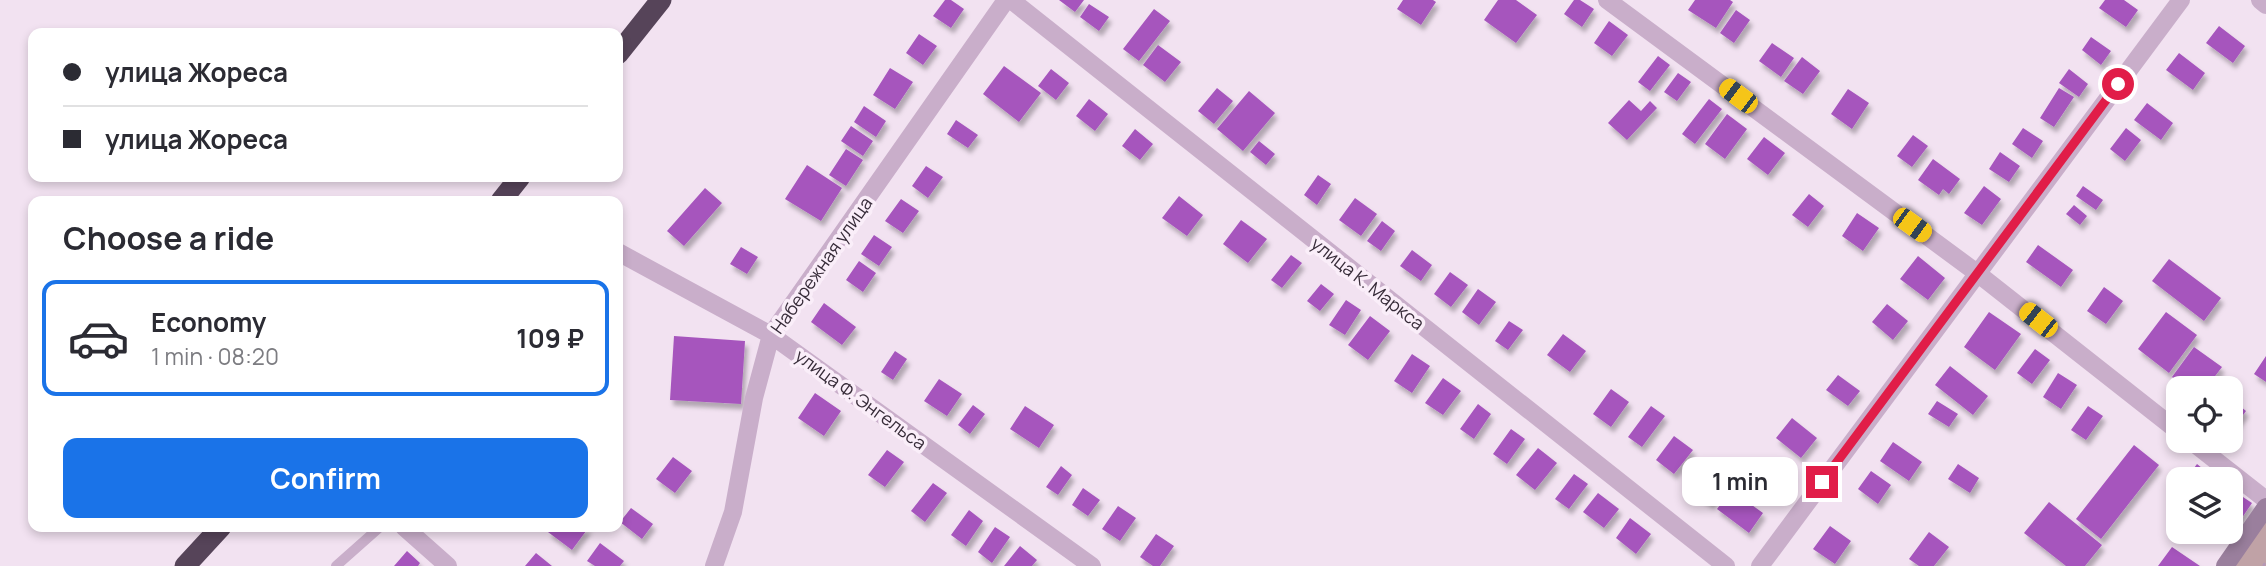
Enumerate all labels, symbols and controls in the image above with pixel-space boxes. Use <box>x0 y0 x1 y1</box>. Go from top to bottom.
text: улица Жореса <box>105 54 288 90</box>
route start <box>2102 68 2134 100</box>
car <box>1715 75 1762 117</box>
text: улица Жореса <box>105 121 288 157</box>
street label: Набережная улица <box>765 192 877 338</box>
car <box>1889 204 1936 246</box>
text: Choose a ride <box>63 216 274 260</box>
street label: улица К. Маркса <box>1306 231 1430 335</box>
car <box>2015 299 2062 341</box>
text: Economy <box>151 304 266 340</box>
icon: car <box>67 307 130 370</box>
text: 109 ₽ <box>516 320 584 356</box>
text: 1 min · 08:20 <box>151 340 279 372</box>
street label: улица Ф. Энгельса <box>791 343 931 455</box>
map controls <box>2166 376 2243 544</box>
button: locate <box>2166 376 2243 453</box>
button: Confirm <box>63 438 588 518</box>
callout: 1 min <box>1682 458 1798 506</box>
text: 1 min <box>1712 465 1768 497</box>
route end <box>1806 466 1838 498</box>
button: layers <box>2166 467 2243 544</box>

